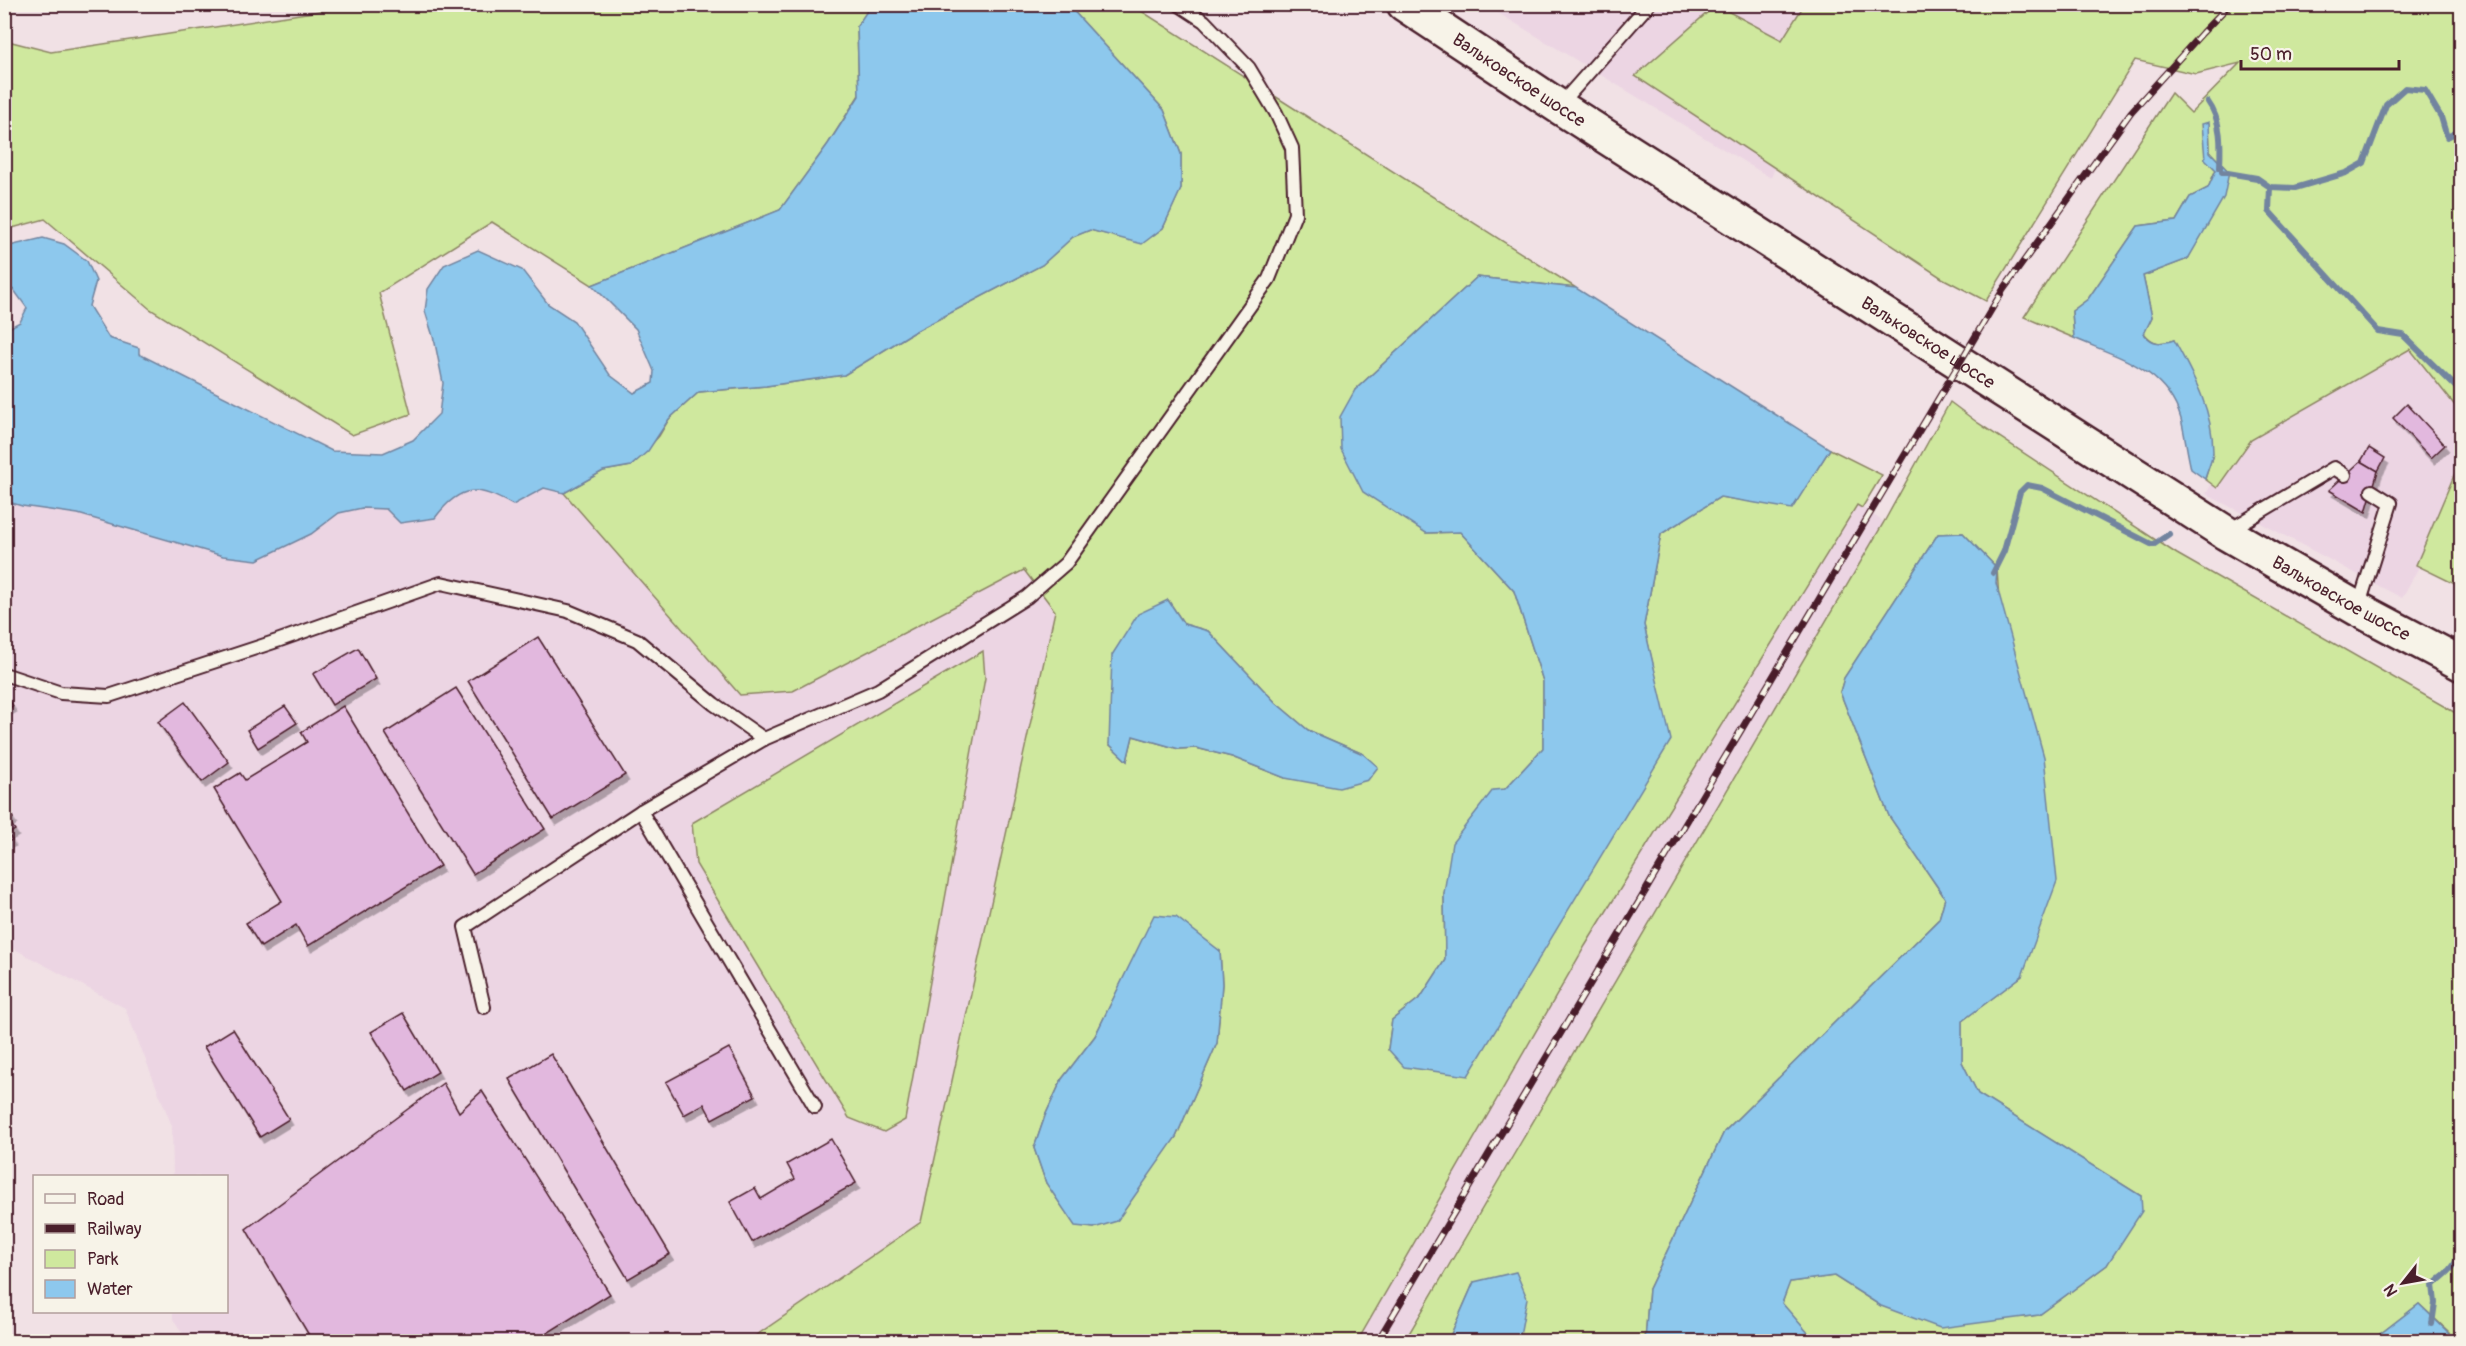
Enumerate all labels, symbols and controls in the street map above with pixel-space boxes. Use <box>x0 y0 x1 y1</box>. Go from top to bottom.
street label: Вальковское шоссе <box>1448 28 1590 132</box>
scale bar <box>2241 33 2398 71</box>
text: 50 m <box>2250 43 2292 66</box>
street label: Вальковское шоссе <box>1857 291 2000 394</box>
street label: Вальковское шоссе <box>2268 551 2414 646</box>
legend <box>33 1175 228 1313</box>
text: Road <box>87 1188 124 1211</box>
text: Railway <box>87 1218 142 1241</box>
text: Park <box>87 1248 119 1271</box>
north arrow <box>2373 1253 2433 1313</box>
text: Water <box>87 1278 133 1301</box>
text: N <box>2380 1280 2402 1300</box>

